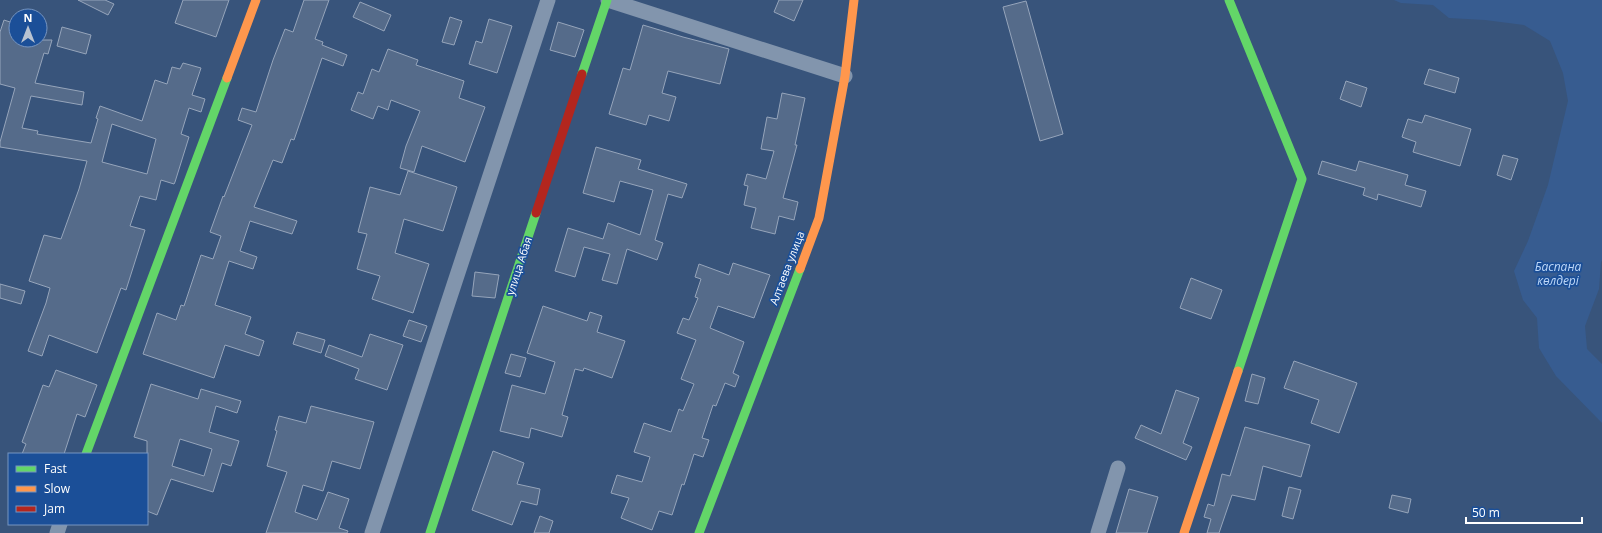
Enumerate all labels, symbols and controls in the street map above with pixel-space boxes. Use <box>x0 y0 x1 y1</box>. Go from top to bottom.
north arrow <box>8 8 48 48</box>
text: N <box>24 10 32 25</box>
street label: Алтаева улица <box>766 229 807 307</box>
street label: улица Абая <box>502 235 535 297</box>
water label: Баспана көлдері <box>1535 258 1582 289</box>
legend <box>8 453 148 525</box>
text: Fast <box>44 460 67 477</box>
text: Slow <box>44 480 71 497</box>
scale bar <box>1466 499 1582 525</box>
text: Jam <box>43 500 65 517</box>
text: 50 m <box>1472 504 1500 521</box>

